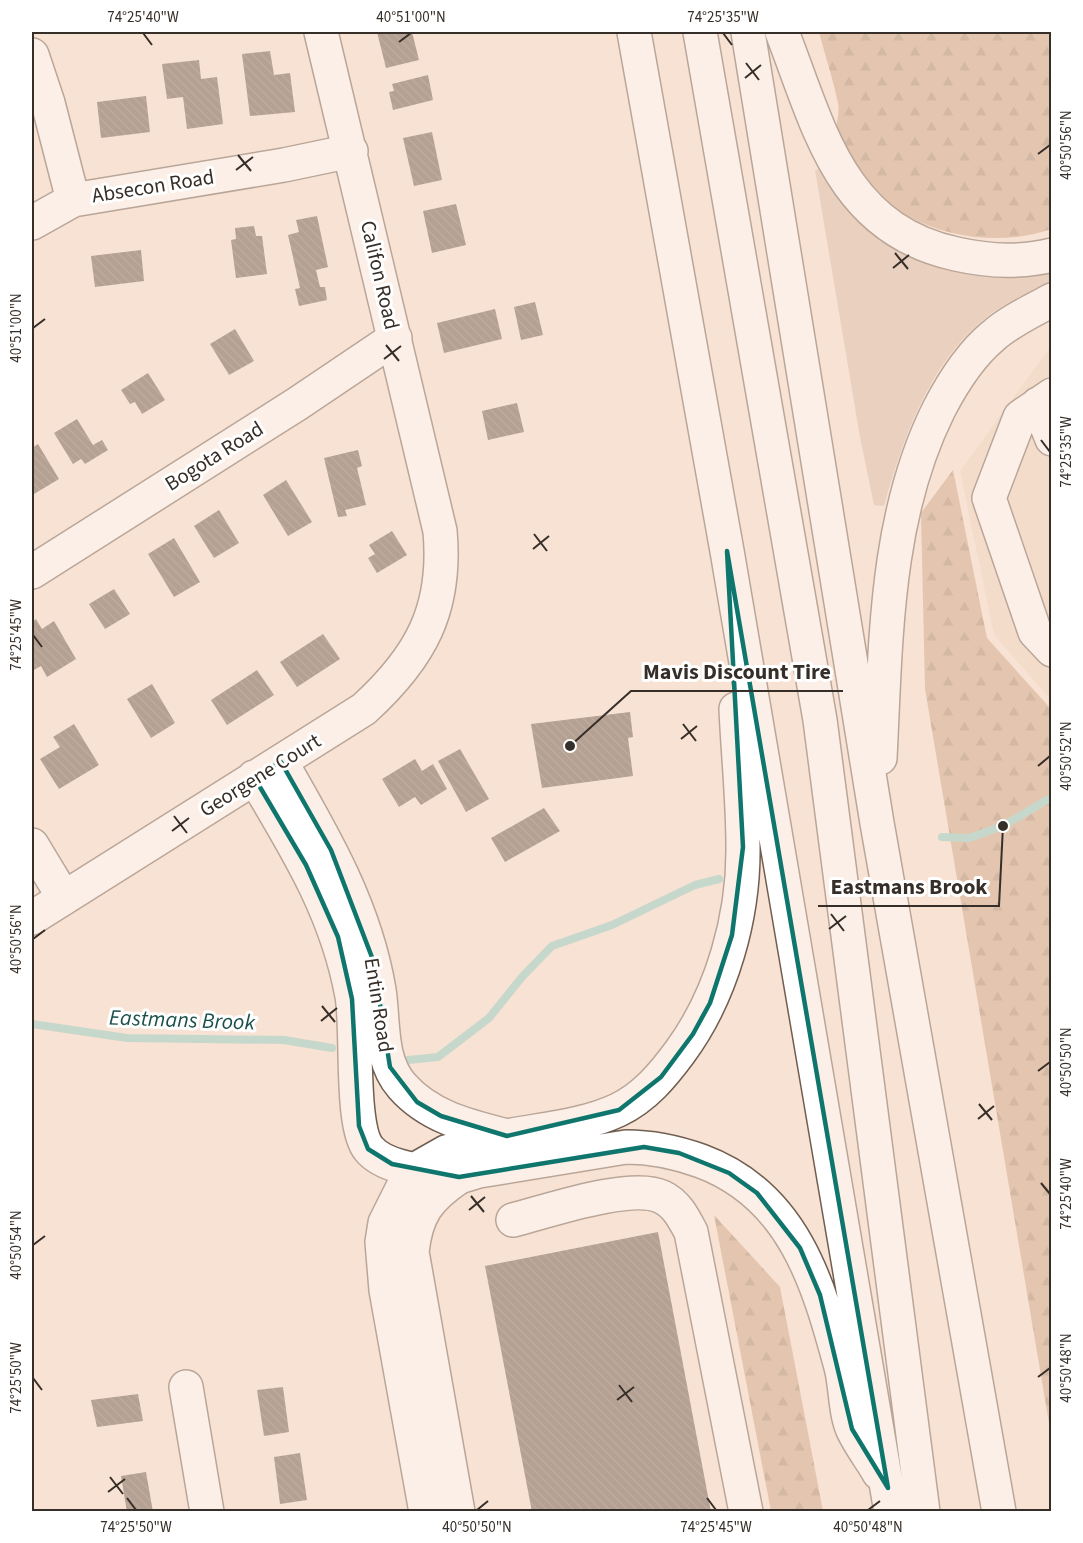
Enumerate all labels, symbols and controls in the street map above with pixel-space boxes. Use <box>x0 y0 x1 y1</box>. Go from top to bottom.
text: 74°25'40"W <box>107 7 179 28</box>
text: 40°51'00"N <box>376 7 446 28</box>
text: 74°25'35"W <box>687 7 759 28</box>
text: 40°50'56"N <box>1056 110 1077 180</box>
street label: Absecon Road <box>90 162 216 210</box>
street label: Califon Road <box>353 217 407 333</box>
text: 40°51'00"N <box>6 293 27 363</box>
street label: Bogota Road <box>159 414 269 498</box>
text: 74°25'35"W <box>1056 416 1077 488</box>
text: 74°25'45"W <box>6 599 27 671</box>
callout: Mavis Discount Tire <box>631 651 843 691</box>
text: Mavis Discount Tire <box>643 656 831 688</box>
text: 40°50'52"N <box>1056 721 1077 791</box>
street label: Georgene Court <box>194 726 326 824</box>
callout: Eastmans Brook <box>818 866 999 906</box>
text: Eastmans Brook <box>831 871 987 903</box>
text: 40°50'56"N <box>6 904 27 974</box>
street label: Entin Road <box>357 955 401 1055</box>
water label: Eastmans Brook <box>109 1001 256 1039</box>
text: 40°50'50"N <box>1056 1027 1077 1097</box>
text: 74°25'40"W <box>1056 1158 1077 1230</box>
text: 40°50'54"N <box>6 1210 27 1280</box>
text: 40°50'48"N <box>1056 1333 1077 1403</box>
text: 74°25'50"W <box>6 1342 27 1414</box>
text: 74°25'50"W <box>100 1517 172 1538</box>
text: 40°50'50"N <box>442 1517 512 1538</box>
text: 74°25'45"W <box>680 1517 752 1538</box>
text: 40°50'48"N <box>833 1517 903 1538</box>

